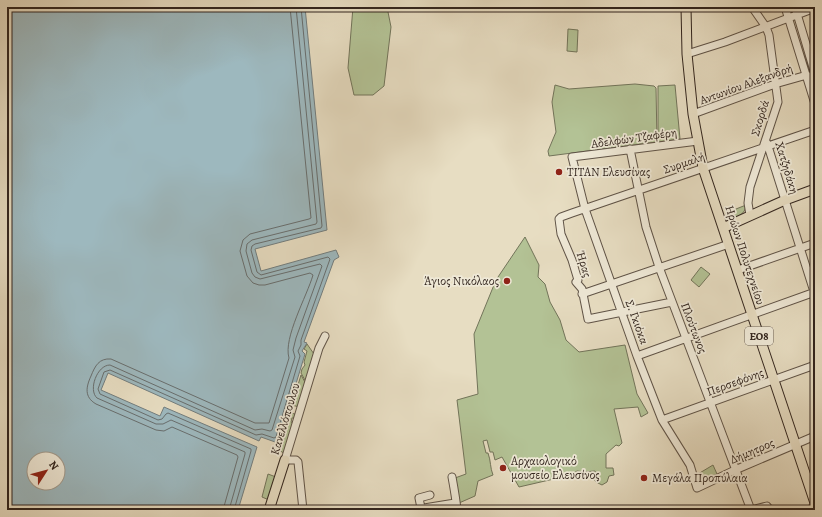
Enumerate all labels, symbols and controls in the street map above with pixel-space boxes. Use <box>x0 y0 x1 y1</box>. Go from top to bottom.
street label: Αντωνίου Αλεξανδρή <box>696 60 795 109</box>
street label: Σκορδά <box>747 98 773 138</box>
street label: Αδελφών Τζαφέρη <box>589 124 678 152</box>
street label: Χατζηδάκη <box>771 140 803 196</box>
street label: Συρμαλή <box>661 148 707 178</box>
place label: TITAN Ελευσίνας <box>567 164 650 180</box>
marker: TITAN Ελευσίνας <box>554 167 564 177</box>
street label: Ηρώων Πολυτεχνείου <box>721 203 769 307</box>
street label: Ήρας <box>572 249 596 279</box>
place label: Άγιος Νικόλαος <box>424 273 499 289</box>
marker: Άγιος Νικόλαος <box>502 276 512 286</box>
street label: Σ. Γκιόκα <box>622 298 653 347</box>
street label: Πλούτωνος <box>677 300 711 356</box>
road number: ΕΟ8 <box>745 327 773 345</box>
street label: Περσεφόνης <box>704 364 766 400</box>
street label: Κανελλόπουλου <box>266 381 304 457</box>
street label: Δήμητρος <box>727 435 777 467</box>
north arrow <box>26 451 66 491</box>
place label: Αρχαιολογικό μουσείο Ελευσίνος <box>510 453 600 483</box>
text: N <box>45 458 62 473</box>
marker: Αρχαιολογικό μουσείο Ελευσίνος <box>498 463 508 473</box>
place label: Μεγάλα Προπύλαια <box>652 470 748 486</box>
marker: Μεγάλα Προπύλαια <box>639 473 649 483</box>

